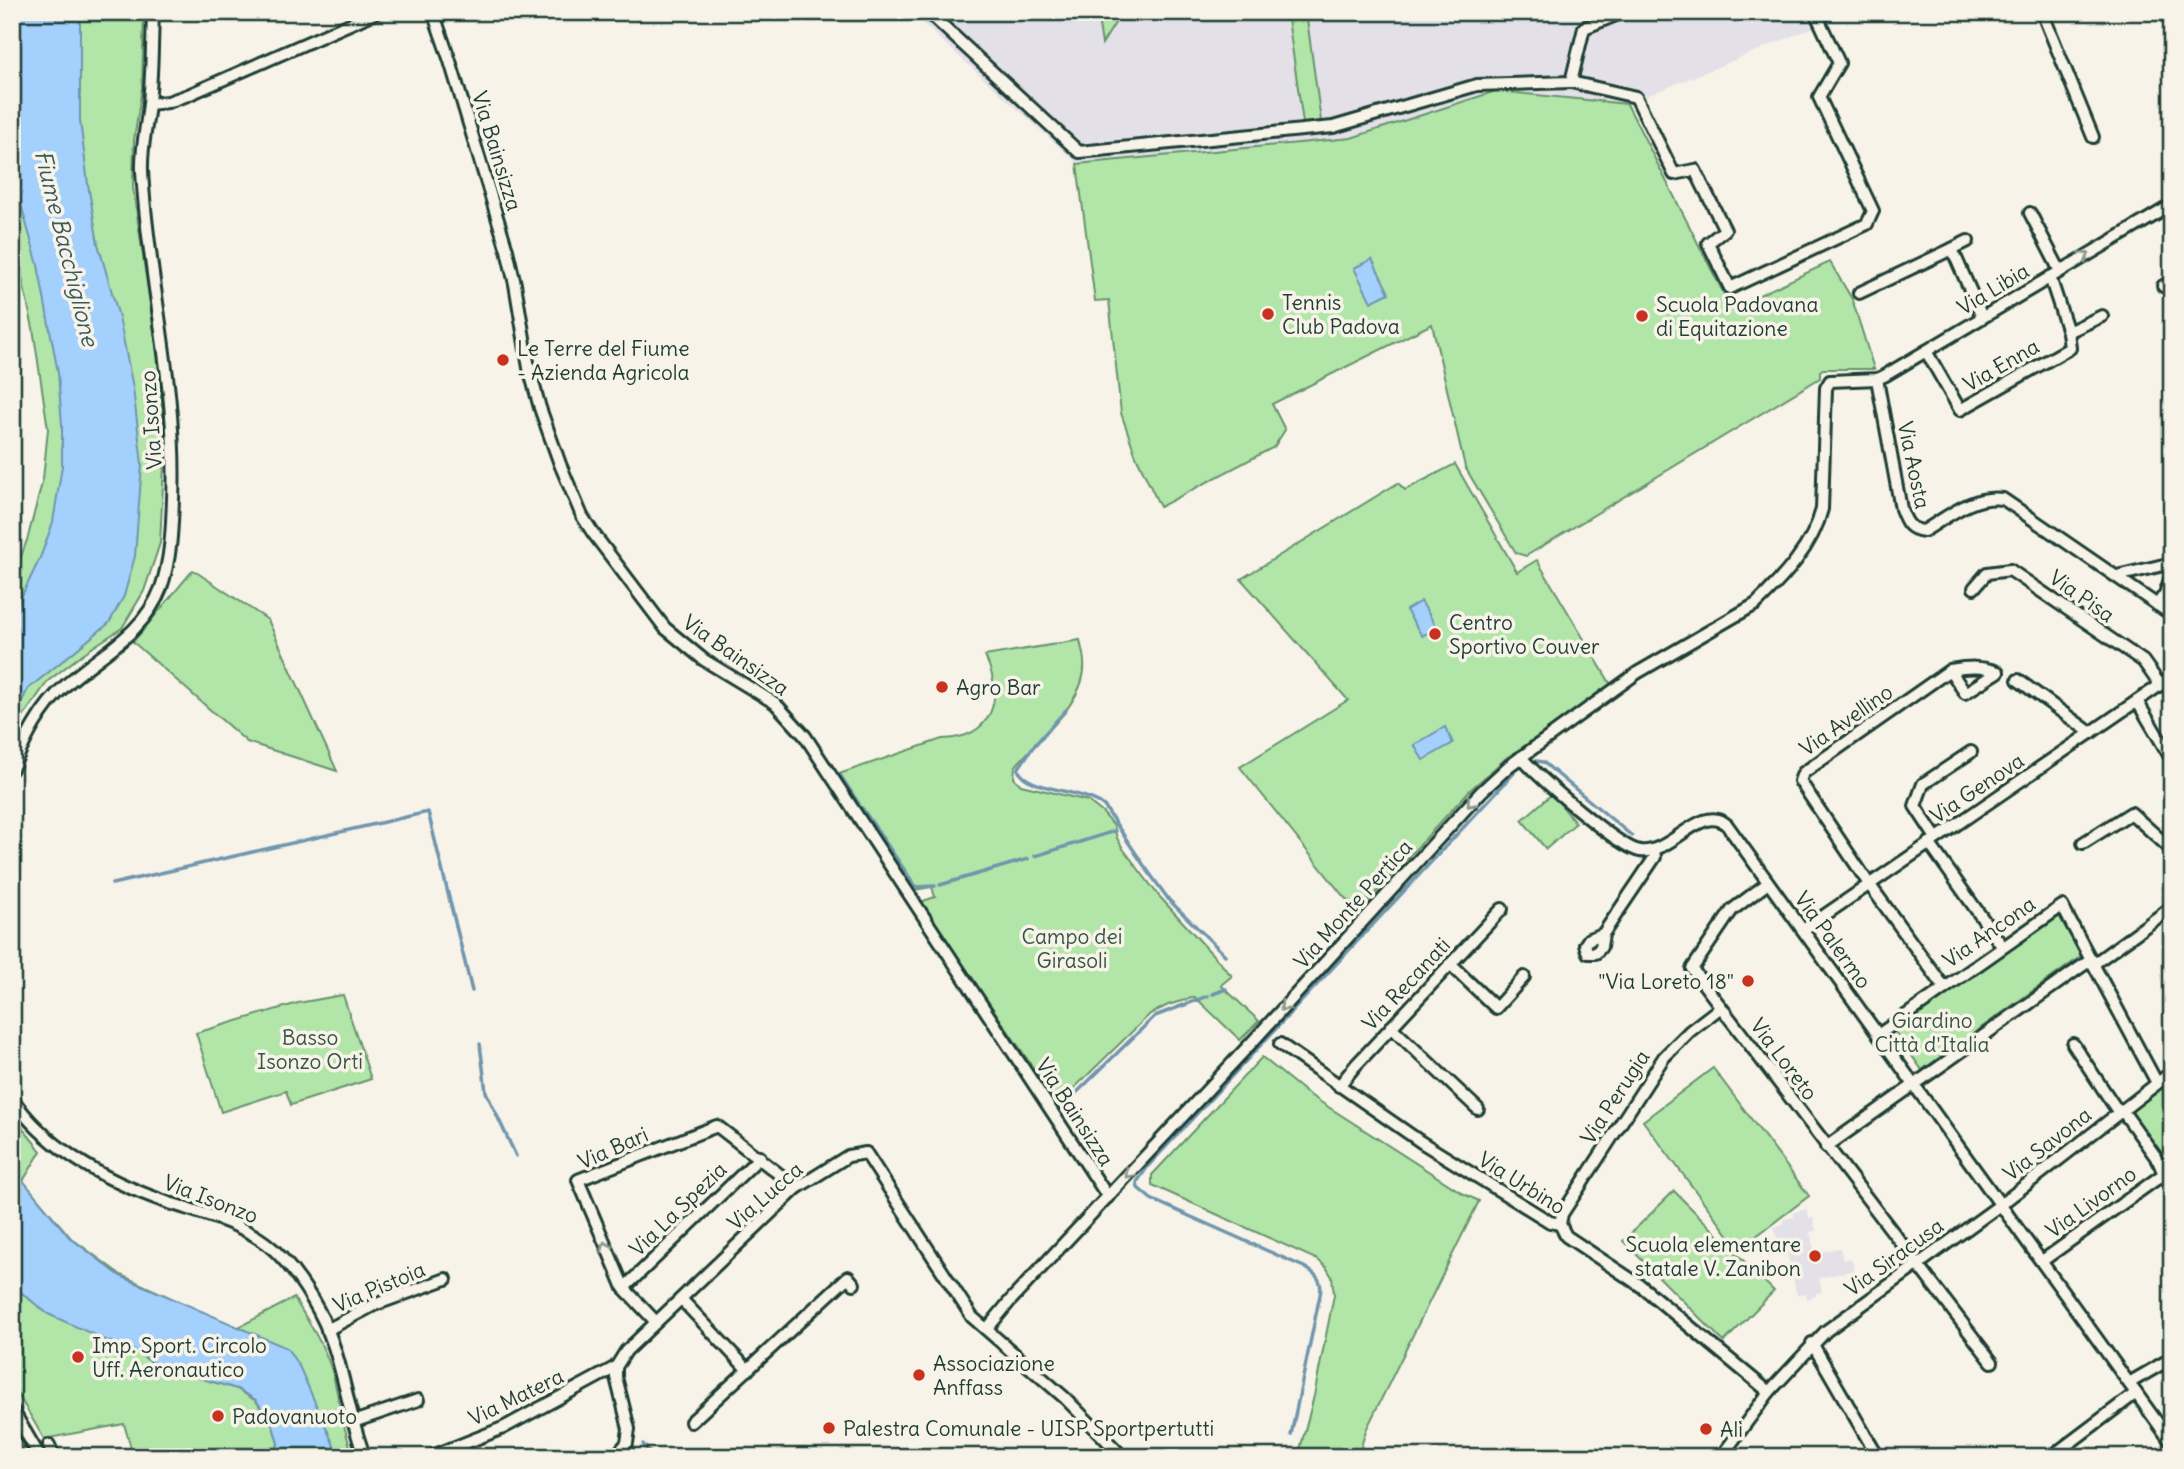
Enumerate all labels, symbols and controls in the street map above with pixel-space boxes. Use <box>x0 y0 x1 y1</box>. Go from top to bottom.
street label: Via Bainsizza <box>466 88 528 214</box>
water label: Fiume Bacchiglione <box>29 147 106 351</box>
one-way arrow <box>2077 251 2090 264</box>
street label: Via Libia <box>1952 257 2034 321</box>
place label: Tennis Club Padova <box>1282 289 1400 340</box>
place label: Scuola Padovana di Equitazione <box>1656 291 1818 342</box>
marker: Tennis Club Padova <box>1260 306 1276 322</box>
marker: Scuola Padovana di Equitazione <box>1634 308 1650 324</box>
street label: Via Enna <box>1958 332 2044 398</box>
place label: Le Terre del Fiume - Azienda Agricola <box>517 335 690 386</box>
marker: Le Terre del Fiume - Azienda Agricola <box>495 352 511 368</box>
street label: Via Isonzo <box>134 370 168 470</box>
street label: Via Aosta <box>1892 419 1936 511</box>
street label: Via Pisa <box>2044 564 2120 628</box>
street label: Via Bainsizza <box>678 608 794 702</box>
place label: Centro Sportivo Couver <box>1449 609 1600 660</box>
marker: Centro Sportivo Couver <box>1427 626 1443 642</box>
place label: Agro Bar <box>956 674 1041 701</box>
street label: Via Avellino <box>1794 678 1898 762</box>
marker: Agro Bar <box>934 679 950 695</box>
street label: Via Genova <box>1925 747 2029 829</box>
one-way arrow <box>1467 795 1479 808</box>
street label: Via Monte Pertica <box>1288 834 1418 974</box>
street label: Via Palermo <box>1789 886 1877 994</box>
street label: Via Ancona <box>1937 890 2041 974</box>
park label: Campo dei Girasoli <box>1021 923 1123 974</box>
street label: Via Recanati <box>1356 932 1456 1036</box>
place label: "Via Loreto 18" <box>1598 968 1734 995</box>
marker: "Via Loreto 18" <box>1740 973 1756 989</box>
one-way arrow <box>1280 999 1293 1012</box>
park label: Giardino Città d'Italia <box>1874 1007 1990 1058</box>
street label: Via Loreto <box>1744 1013 1824 1105</box>
park label: Basso Isonzo Orti <box>257 1024 363 1075</box>
street label: Via Perugia <box>1575 1045 1655 1149</box>
street label: Via Bainsizza <box>1030 1053 1120 1171</box>
street label: Via Savona <box>1997 1101 2097 1187</box>
street label: Via Bari <box>574 1121 652 1175</box>
street label: Via Urbino <box>1473 1146 1571 1220</box>
street label: Via La Spezia <box>624 1156 732 1262</box>
street label: Via Lucca <box>722 1156 808 1236</box>
street label: Via Livorno <box>2040 1160 2142 1244</box>
one-way arrow <box>1125 1166 1138 1179</box>
street label: Via Isonzo <box>160 1169 262 1229</box>
street label: Via Siracusa <box>1839 1212 1949 1302</box>
place label: Scuola elementare statale V. Zanibon <box>1626 1231 1801 1282</box>
one-way arrow <box>600 1240 614 1252</box>
marker: Scuola elementare statale V. Zanibon <box>1807 1248 1823 1264</box>
street label: Via Pistoia <box>329 1256 429 1318</box>
place label: Imp. Sport. Circolo Uff. Aeronautico <box>92 1332 267 1383</box>
marker: Imp. Sport. Circolo Uff. Aeronautico <box>70 1349 86 1365</box>
place label: Associazione Anffass <box>933 1350 1055 1401</box>
street label: Via Matera <box>464 1362 568 1432</box>
marker: Associazione Anffass <box>911 1367 927 1383</box>
place label: Padovanuoto <box>232 1403 357 1430</box>
marker: Padovanuoto <box>210 1408 226 1424</box>
place label: Palestra Comunale - UISP Sportpertutti <box>843 1415 1214 1442</box>
place label: Alì <box>1720 1416 1743 1443</box>
marker: Palestra Comunale - UISP Sportpertutti <box>821 1420 837 1436</box>
marker: Alì <box>1698 1421 1714 1437</box>

